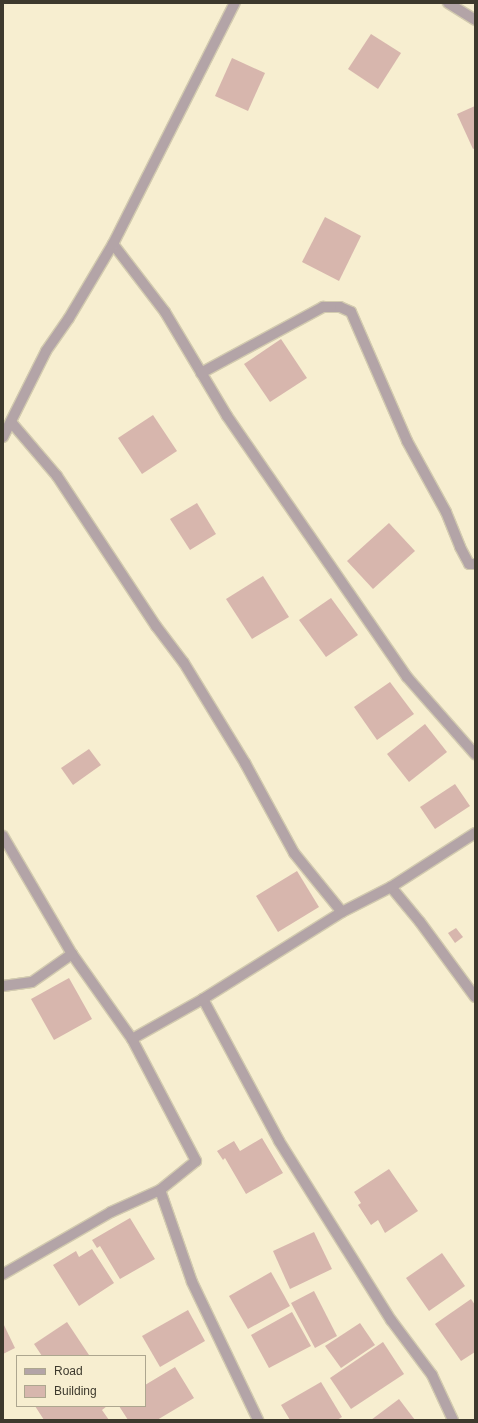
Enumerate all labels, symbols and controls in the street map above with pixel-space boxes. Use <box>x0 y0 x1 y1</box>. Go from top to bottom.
legend <box>16 1355 146 1407</box>
text: Road <box>54 1364 83 1378</box>
text: Building <box>54 1384 97 1398</box>

